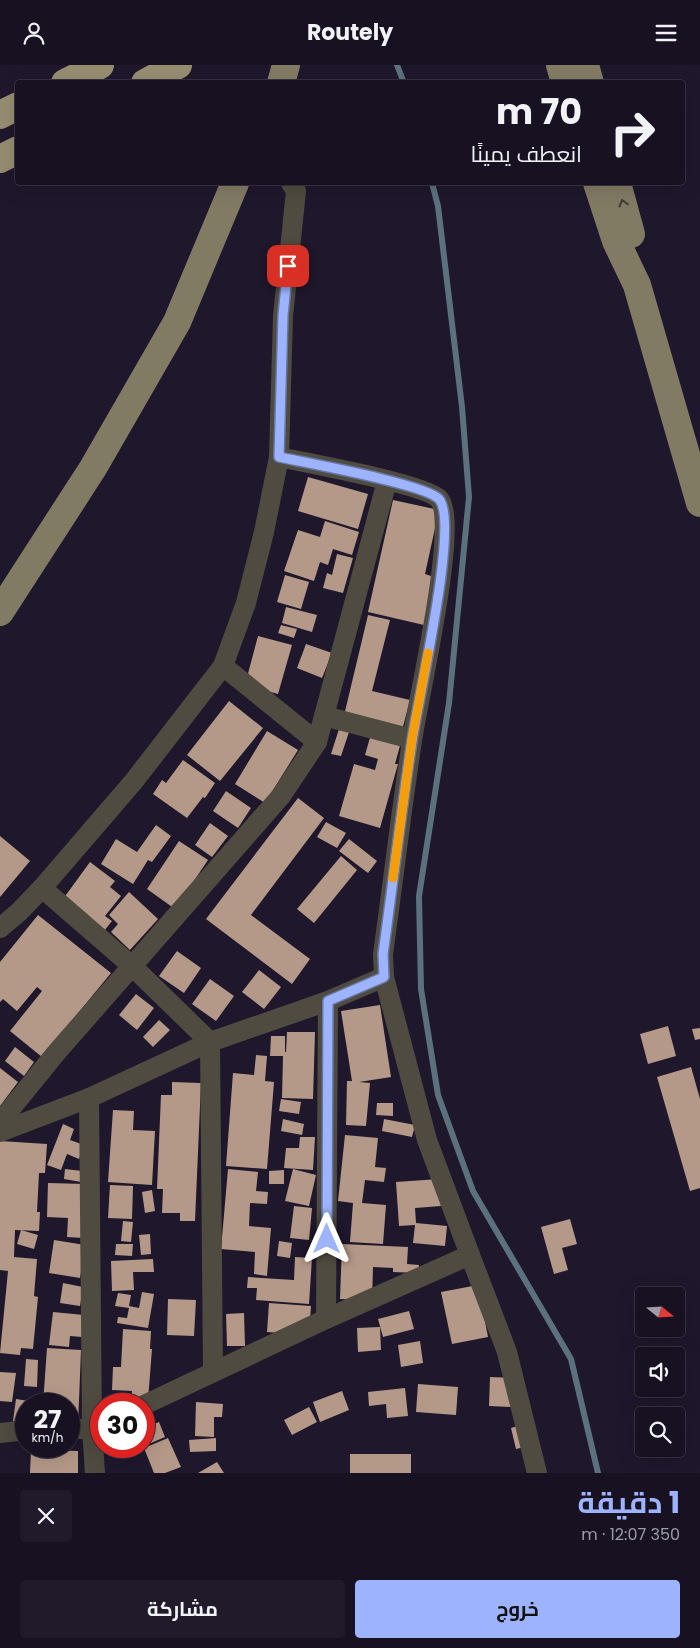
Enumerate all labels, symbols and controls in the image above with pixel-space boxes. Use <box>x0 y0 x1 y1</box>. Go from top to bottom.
text: Routely <box>307 17 393 48</box>
icon: person <box>20 19 48 47</box>
icon: menu <box>652 19 680 47</box>
text: 70 m <box>496 87 582 136</box>
icon: right <box>600 100 665 165</box>
text: انعطف يمينًا <box>471 139 582 170</box>
one-way arrow <box>618 199 629 208</box>
pin <box>267 245 309 287</box>
icon: arrive <box>274 252 302 280</box>
position arrow <box>300 1212 352 1264</box>
north arrow <box>635 1287 685 1337</box>
map controls <box>635 1287 685 1457</box>
button: sound <box>635 1347 685 1397</box>
speed limit sign: 30 <box>90 1393 155 1458</box>
text: 27 <box>34 1402 61 1437</box>
button: search <box>635 1407 685 1457</box>
text: km/h <box>32 1429 63 1446</box>
text: 1 دقيقة <box>578 1481 680 1524</box>
button: close <box>20 1490 72 1542</box>
text: 350 m · 12:07 <box>581 1523 680 1546</box>
button: مشاركة <box>20 1580 345 1638</box>
button: خروج <box>355 1580 680 1638</box>

